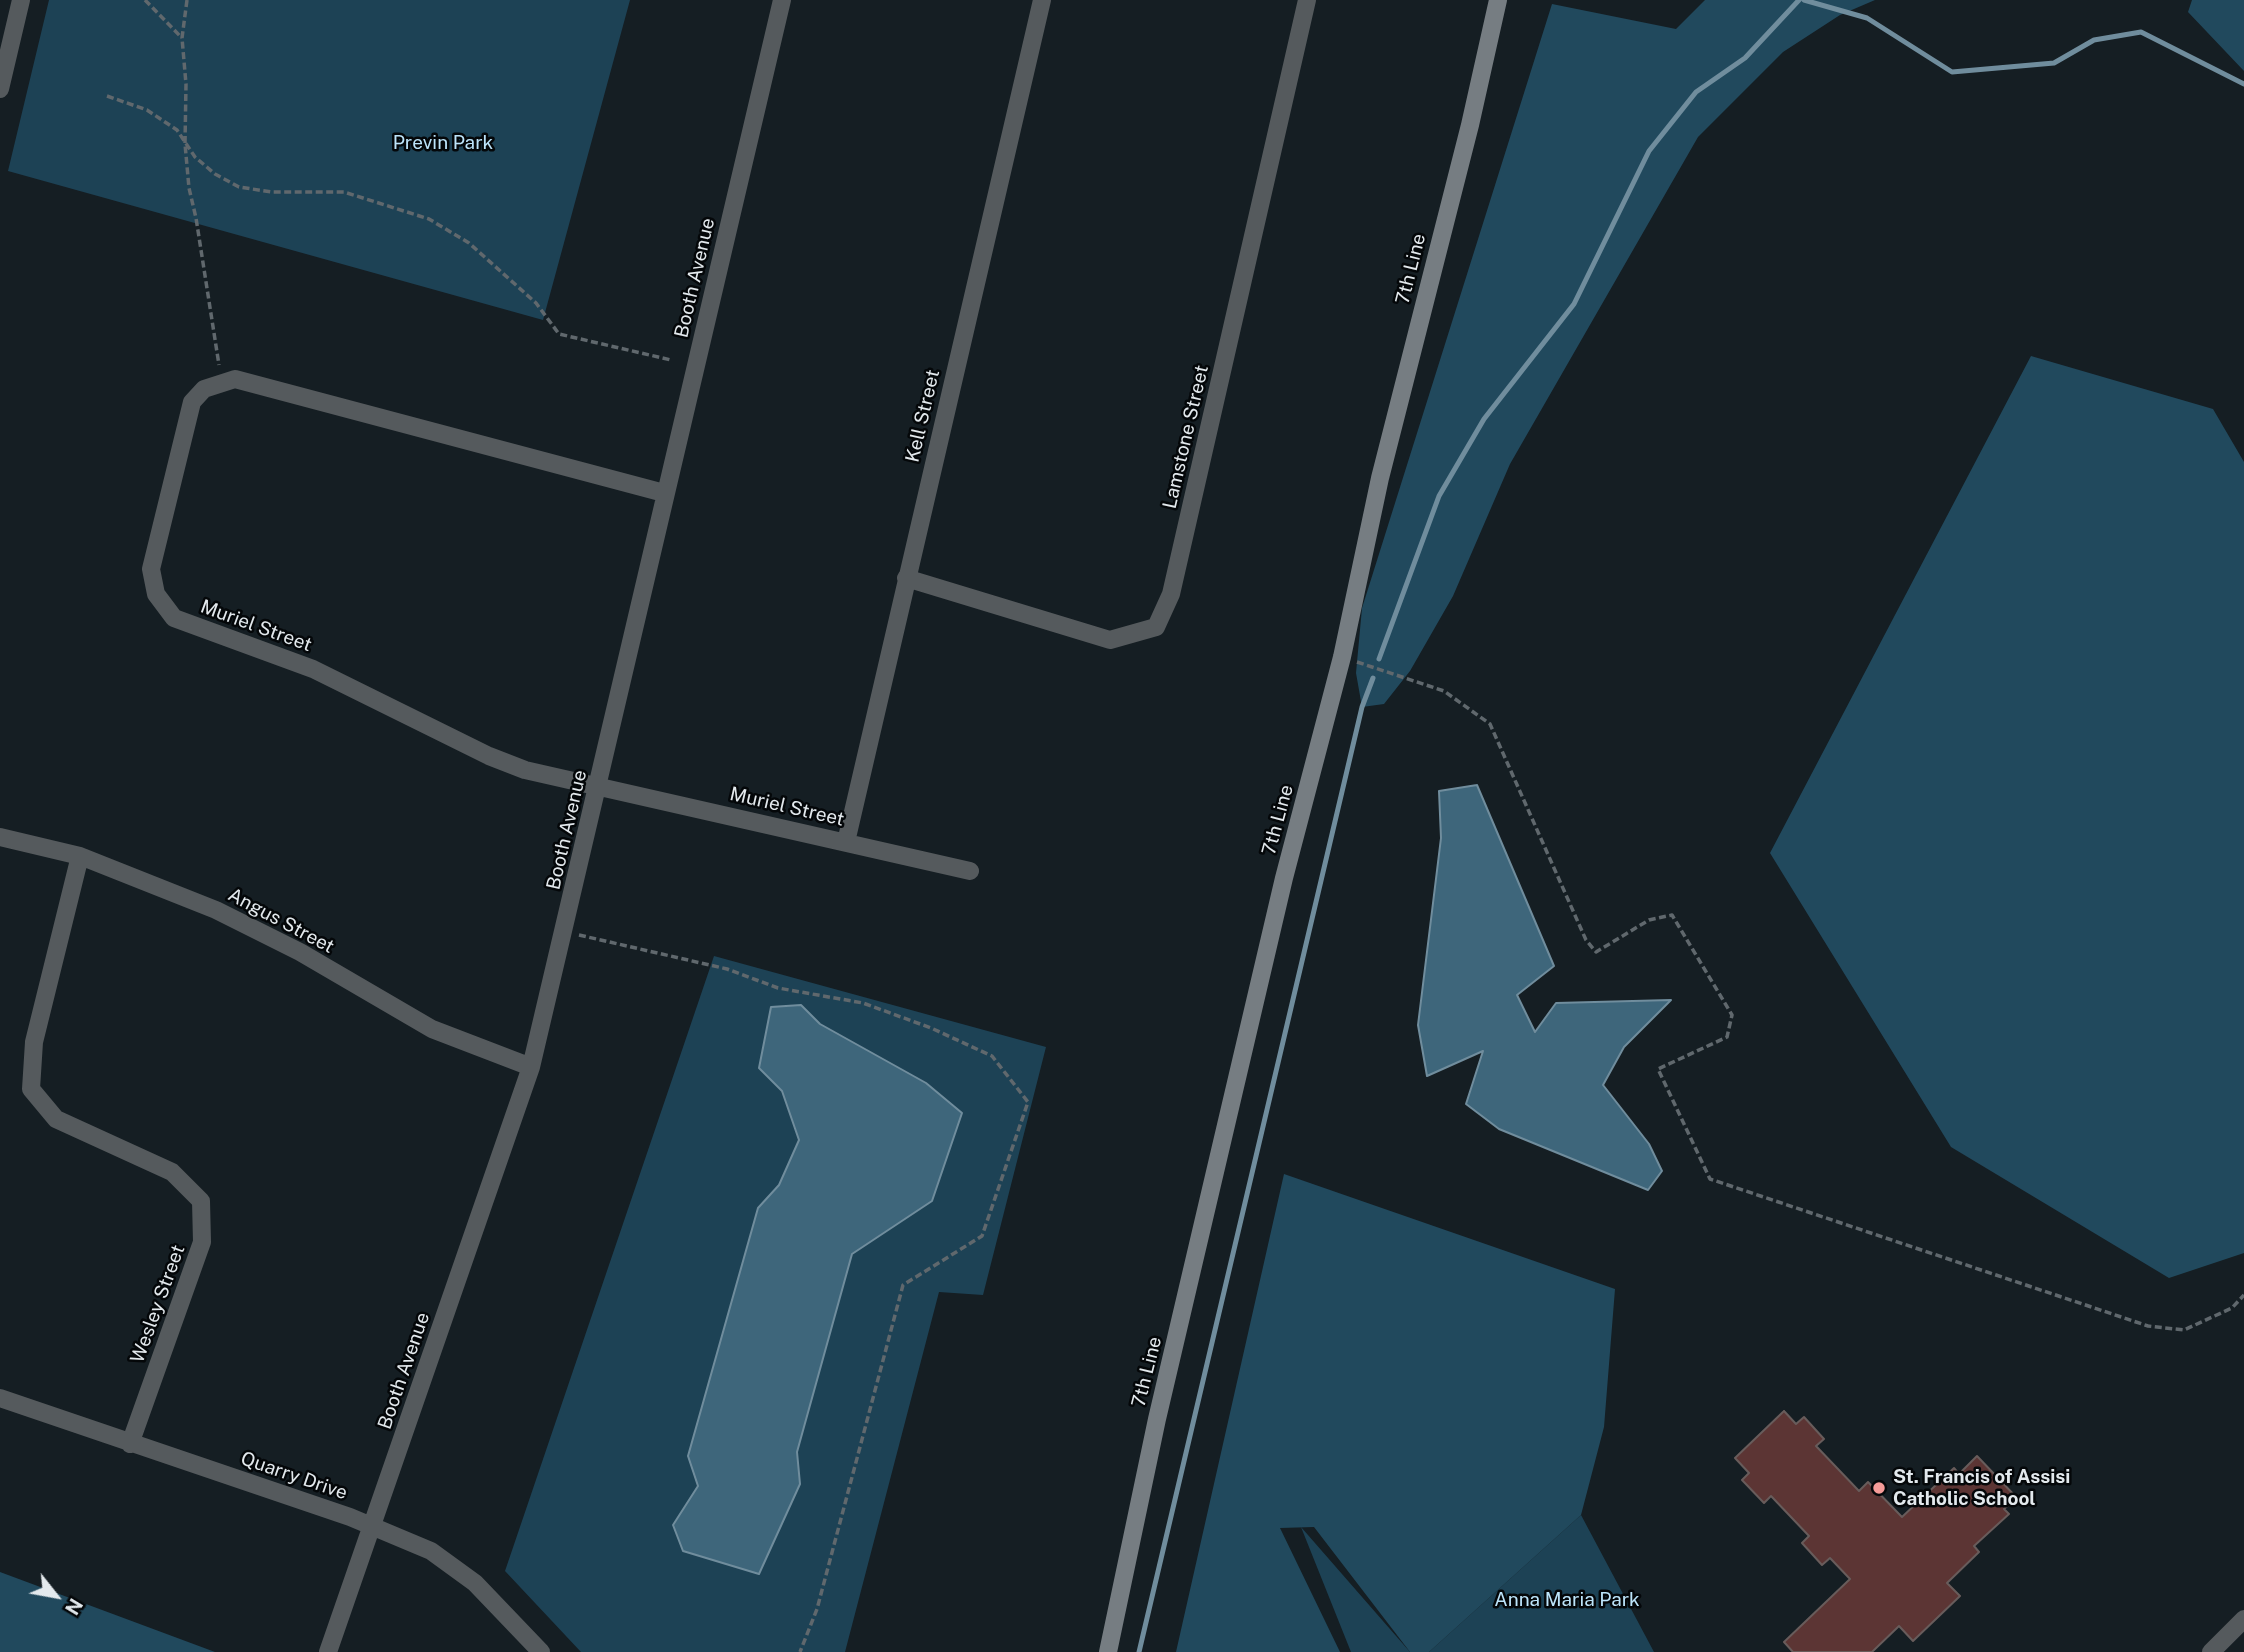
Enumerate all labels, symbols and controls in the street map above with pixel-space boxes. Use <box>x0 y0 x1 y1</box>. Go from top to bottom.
park label: Previn Park <box>393 132 493 154</box>
street label: Booth Avenue <box>670 216 720 340</box>
street label: 7th Line <box>1391 231 1431 307</box>
street label: Lamstone Street <box>1158 363 1214 511</box>
street label: Kell Street <box>901 367 945 465</box>
street label: Muriel Street <box>197 595 315 657</box>
street label: Booth Avenue <box>542 768 592 892</box>
street label: 7th Line <box>1258 782 1298 858</box>
street label: Muriel Street <box>728 783 846 831</box>
street label: Angus Street <box>224 884 338 958</box>
street label: Wesley Street <box>126 1242 190 1366</box>
street label: Booth Avenue <box>373 1310 435 1432</box>
street label: 7th Line <box>1127 1334 1167 1410</box>
street label: Quarry Drive <box>238 1447 350 1505</box>
place label: St. Francis of Assisi Catholic School <box>1893 1466 2070 1510</box>
marker: St. Francis of Assisi Catholic School <box>1871 1480 1887 1496</box>
north arrow <box>21 1561 91 1631</box>
park label: Anna Maria Park <box>1494 1589 1640 1611</box>
text: N <box>61 1595 87 1619</box>

